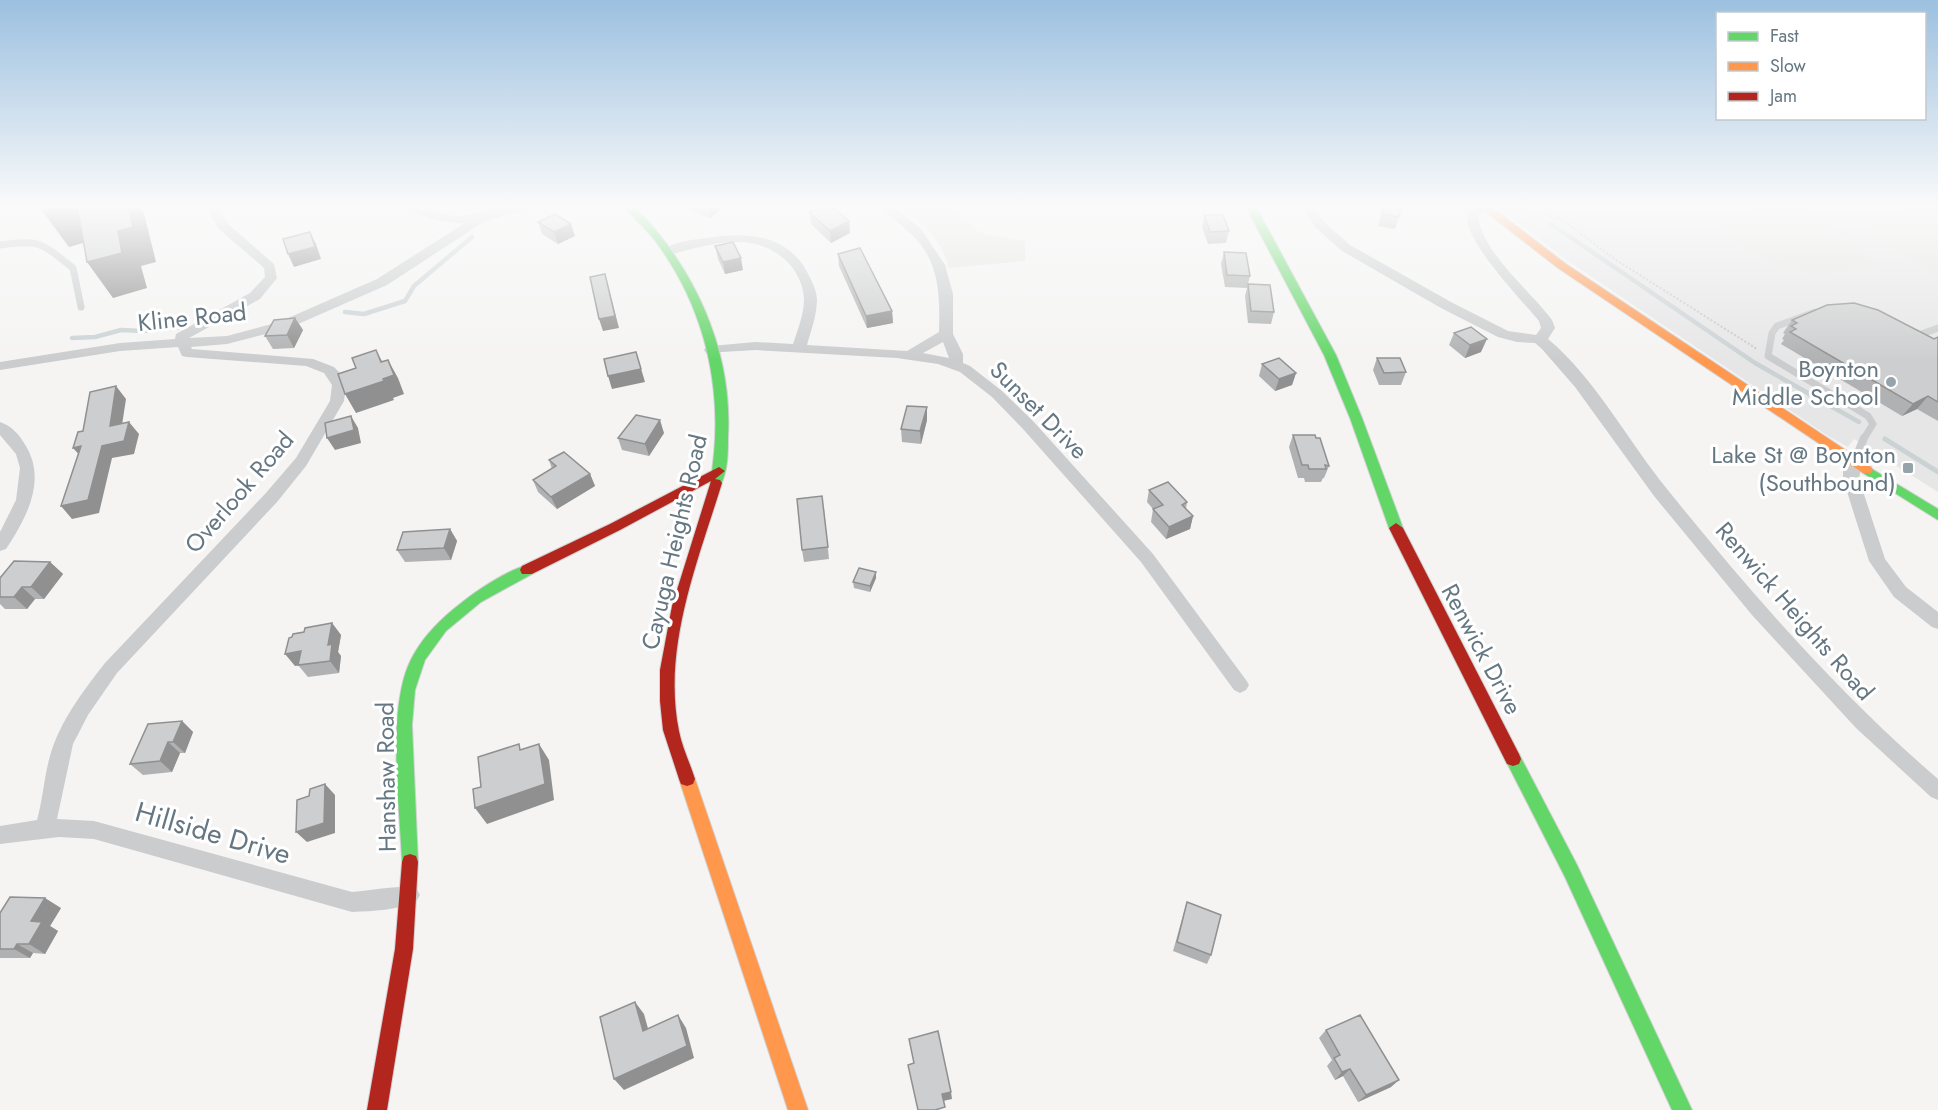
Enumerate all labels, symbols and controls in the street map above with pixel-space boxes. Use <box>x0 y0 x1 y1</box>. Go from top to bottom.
legend <box>1716 12 1926 120</box>
text: Fast <box>1770 23 1799 49</box>
text: Slow <box>1770 53 1807 79</box>
text: Jam <box>1768 83 1797 109</box>
street label: Kline Road <box>136 294 248 340</box>
place label: Boynton Middle School <box>1732 351 1879 414</box>
street label: Sunset Drive <box>982 353 1096 467</box>
marker: Boynton Middle School <box>1884 375 1898 389</box>
street label: Overlook Road <box>176 423 302 561</box>
street label: Cayuga Heights Road <box>632 431 716 653</box>
place label: Lake St @ Boynton (Southbound) <box>1711 437 1896 500</box>
marker: Lake St @ Boynton (Southbound) <box>1901 461 1915 475</box>
street label: Renwick Heights Road <box>1707 514 1883 708</box>
street label: Renwick Drive <box>1433 577 1531 721</box>
street label: Hanshaw Road <box>367 702 405 852</box>
street label: Hillside Drive <box>131 791 295 875</box>

